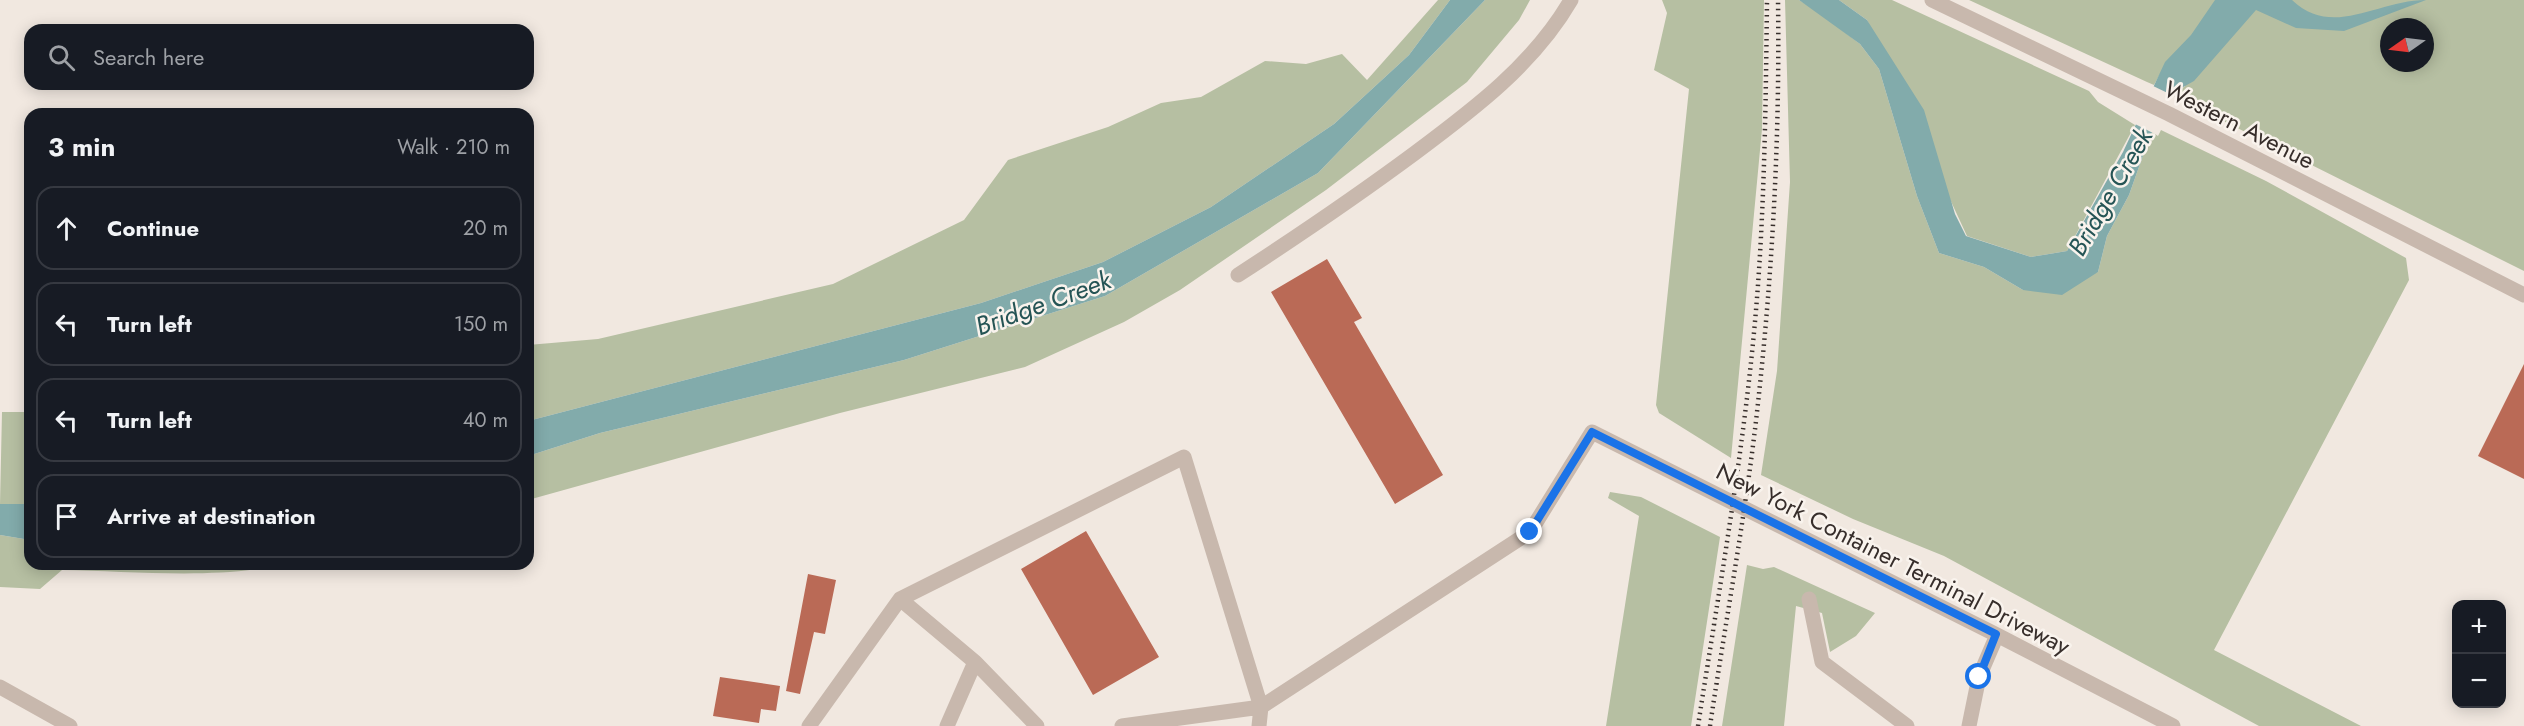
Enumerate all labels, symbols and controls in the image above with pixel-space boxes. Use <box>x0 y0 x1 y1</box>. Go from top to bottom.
north arrow <box>2380 18 2434 72</box>
search box <box>24 24 534 90</box>
icon: search <box>45 41 78 74</box>
text: Search here <box>93 41 204 73</box>
street label: Western Avenue <box>2158 72 2321 178</box>
water label: Bridge Creek <box>2058 120 2163 263</box>
text: 3 min <box>48 128 115 166</box>
text: Walk · 210 m <box>397 133 510 162</box>
icon: ahead <box>50 212 83 245</box>
text: Continue <box>107 212 199 244</box>
text: 20 m <box>463 214 508 243</box>
water label: Bridge Creek <box>970 260 1118 345</box>
icon: left <box>50 308 83 341</box>
text: Turn left <box>107 308 192 340</box>
text: 150 m <box>454 310 508 339</box>
icon: left <box>50 404 83 437</box>
text: Turn left <box>107 404 192 436</box>
text: 40 m <box>463 406 508 435</box>
street label: New York Container Terminal Driveway <box>1710 454 2077 664</box>
icon: arrive <box>50 500 83 533</box>
text: Arrive at destination <box>107 500 316 532</box>
route end <box>1516 518 1542 544</box>
map controls <box>2452 600 2506 708</box>
button: + <box>2452 600 2506 654</box>
button: − <box>2452 654 2506 708</box>
route start <box>1965 663 1991 689</box>

